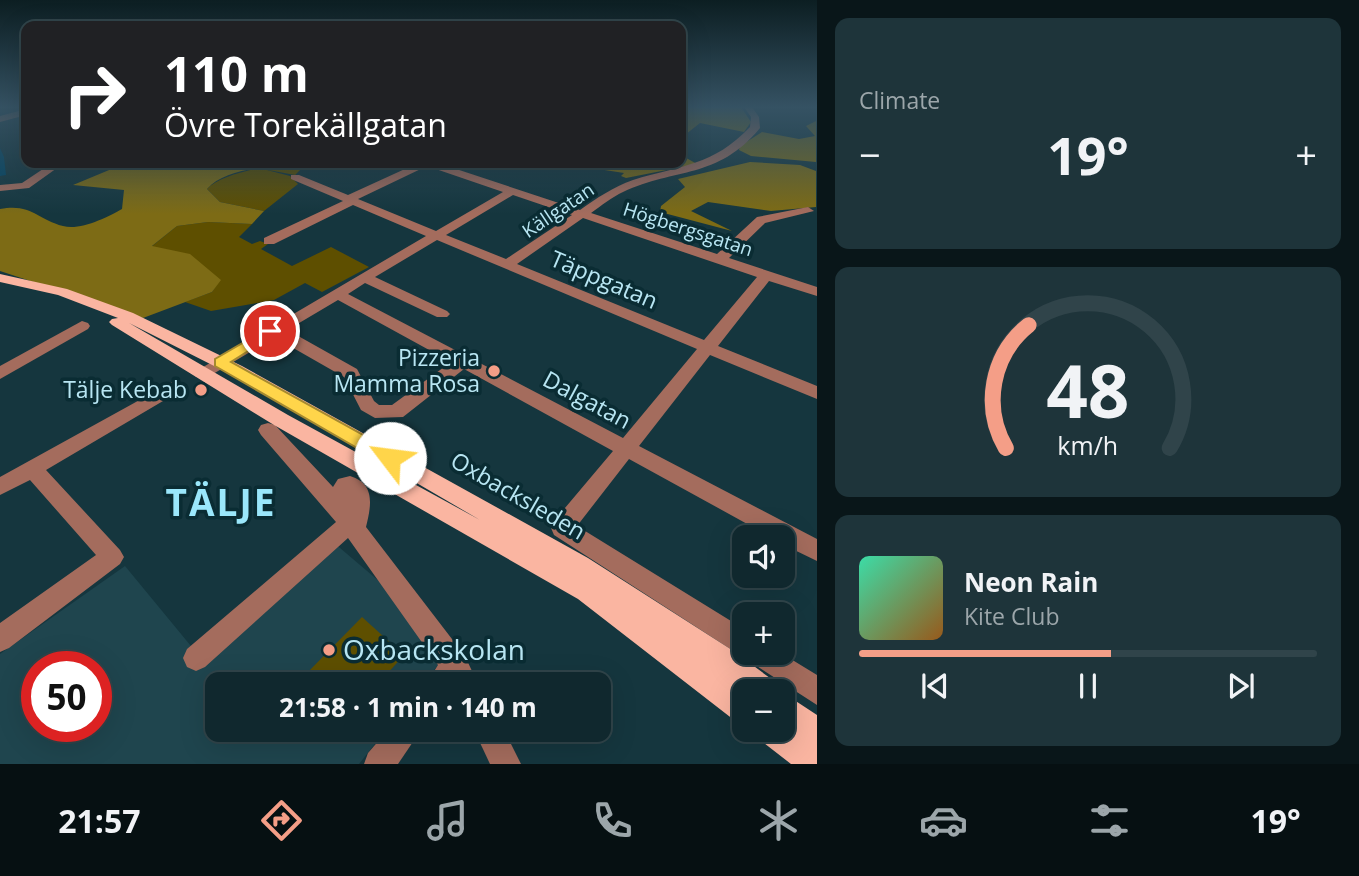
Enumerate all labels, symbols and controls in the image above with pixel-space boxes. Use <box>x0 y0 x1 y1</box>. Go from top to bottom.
text: 110 m <box>164 40 309 106</box>
icon: right <box>49 49 140 140</box>
text: Climate <box>859 84 940 116</box>
text: Övre Torekällgatan <box>164 103 447 146</box>
text: 19° <box>1047 119 1129 190</box>
text: − <box>859 128 881 180</box>
text: + <box>1295 128 1317 180</box>
street label: Källgatan <box>517 176 599 244</box>
street label: Högbergsgatan <box>620 196 756 262</box>
street label: Täppgatan <box>546 242 663 316</box>
pin <box>240 301 300 361</box>
icon: arrive <box>251 312 289 350</box>
text: 48 <box>1046 340 1130 439</box>
place label: Pizzeria Mamma Rosa <box>333 341 480 399</box>
marker: Pizzeria Mamma Rosa <box>486 363 502 379</box>
street label: Dalgatan <box>538 363 637 436</box>
place label: Tälje Kebab <box>63 373 187 405</box>
marker: Tälje Kebab <box>193 382 209 398</box>
position arrow <box>353 421 427 495</box>
text: km/h <box>1058 428 1118 462</box>
street label: Oxbacksleden <box>445 444 592 547</box>
district label: TÄLJE <box>166 476 276 527</box>
map controls <box>732 525 795 742</box>
button: sound <box>732 525 795 588</box>
text: Neon Rain <box>964 564 1098 600</box>
text: Kite Club <box>964 600 1059 632</box>
button: + <box>732 602 795 665</box>
place label: Oxbackskolan <box>343 630 525 668</box>
marker: Oxbackskolan <box>321 642 337 658</box>
speed limit sign: 50 <box>21 651 112 742</box>
icon: previous <box>916 667 954 705</box>
icon: pause <box>1069 667 1107 705</box>
icon: next <box>1222 667 1260 705</box>
button: − <box>732 679 795 742</box>
text: 21:58 · 1 min · 140 m <box>279 689 537 725</box>
icon: directions <box>257 796 306 845</box>
icon: music <box>423 796 472 845</box>
icon: phone <box>588 796 637 845</box>
icon: climate <box>754 796 803 845</box>
icon: car <box>919 796 968 845</box>
icon: filters <box>1085 796 1134 845</box>
text: 21:57 <box>58 799 141 842</box>
text: 19° <box>1250 799 1301 842</box>

